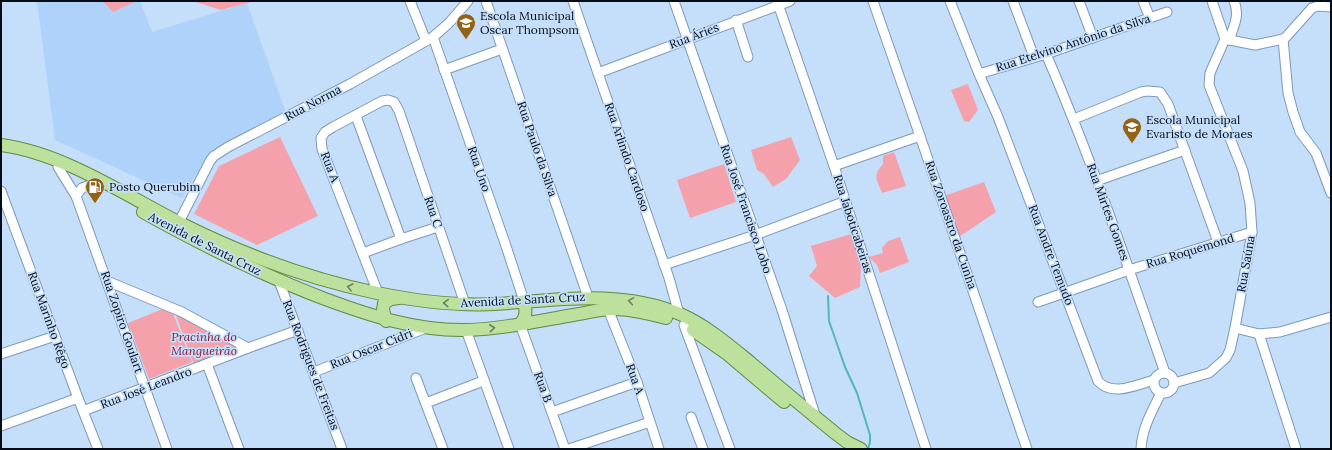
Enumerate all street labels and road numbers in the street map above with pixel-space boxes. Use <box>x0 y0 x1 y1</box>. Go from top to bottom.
street label: Rua Etelvino Antônio da Silva <box>994 10 1152 75</box>
street label: Rua Áries <box>667 19 721 52</box>
street label: Rua Norma <box>282 81 344 124</box>
street label: Rua Paulo da Silva <box>514 99 561 199</box>
street label: Rua Arlindo Cardoso <box>602 100 653 213</box>
street label: Rua José Francisco Lobo <box>717 142 776 275</box>
street label: Rua Uno <box>465 144 494 194</box>
street label: Rua A <box>318 149 343 185</box>
street label: Rua Zoroastro da Cunha <box>922 159 981 291</box>
street label: Rua Mirtes Gomes <box>1084 161 1133 263</box>
street label: Rua Jaboticabeiras <box>830 173 877 275</box>
street label: Rua C <box>421 194 446 230</box>
street label: Rua Andre Temudo <box>1025 202 1078 307</box>
street label: Avenida de Santa Cruz <box>145 208 264 279</box>
street label: Rua Roquemond <box>1144 230 1236 271</box>
street label: Rua Saúna <box>1233 234 1258 294</box>
street label: Rua Marinho Rêgo <box>25 269 74 370</box>
street label: Rua Zopiro Goulart <box>98 269 147 375</box>
street label: Avenida de Santa Cruz <box>459 289 586 310</box>
street label: Rua Rodrigues de Freitas <box>280 298 343 432</box>
street label: Rua Oscar Cidri <box>327 325 414 372</box>
street label: Rua A <box>623 361 648 397</box>
street label: Rua José Leandro <box>98 363 194 412</box>
street label: Rua B <box>531 369 556 404</box>

